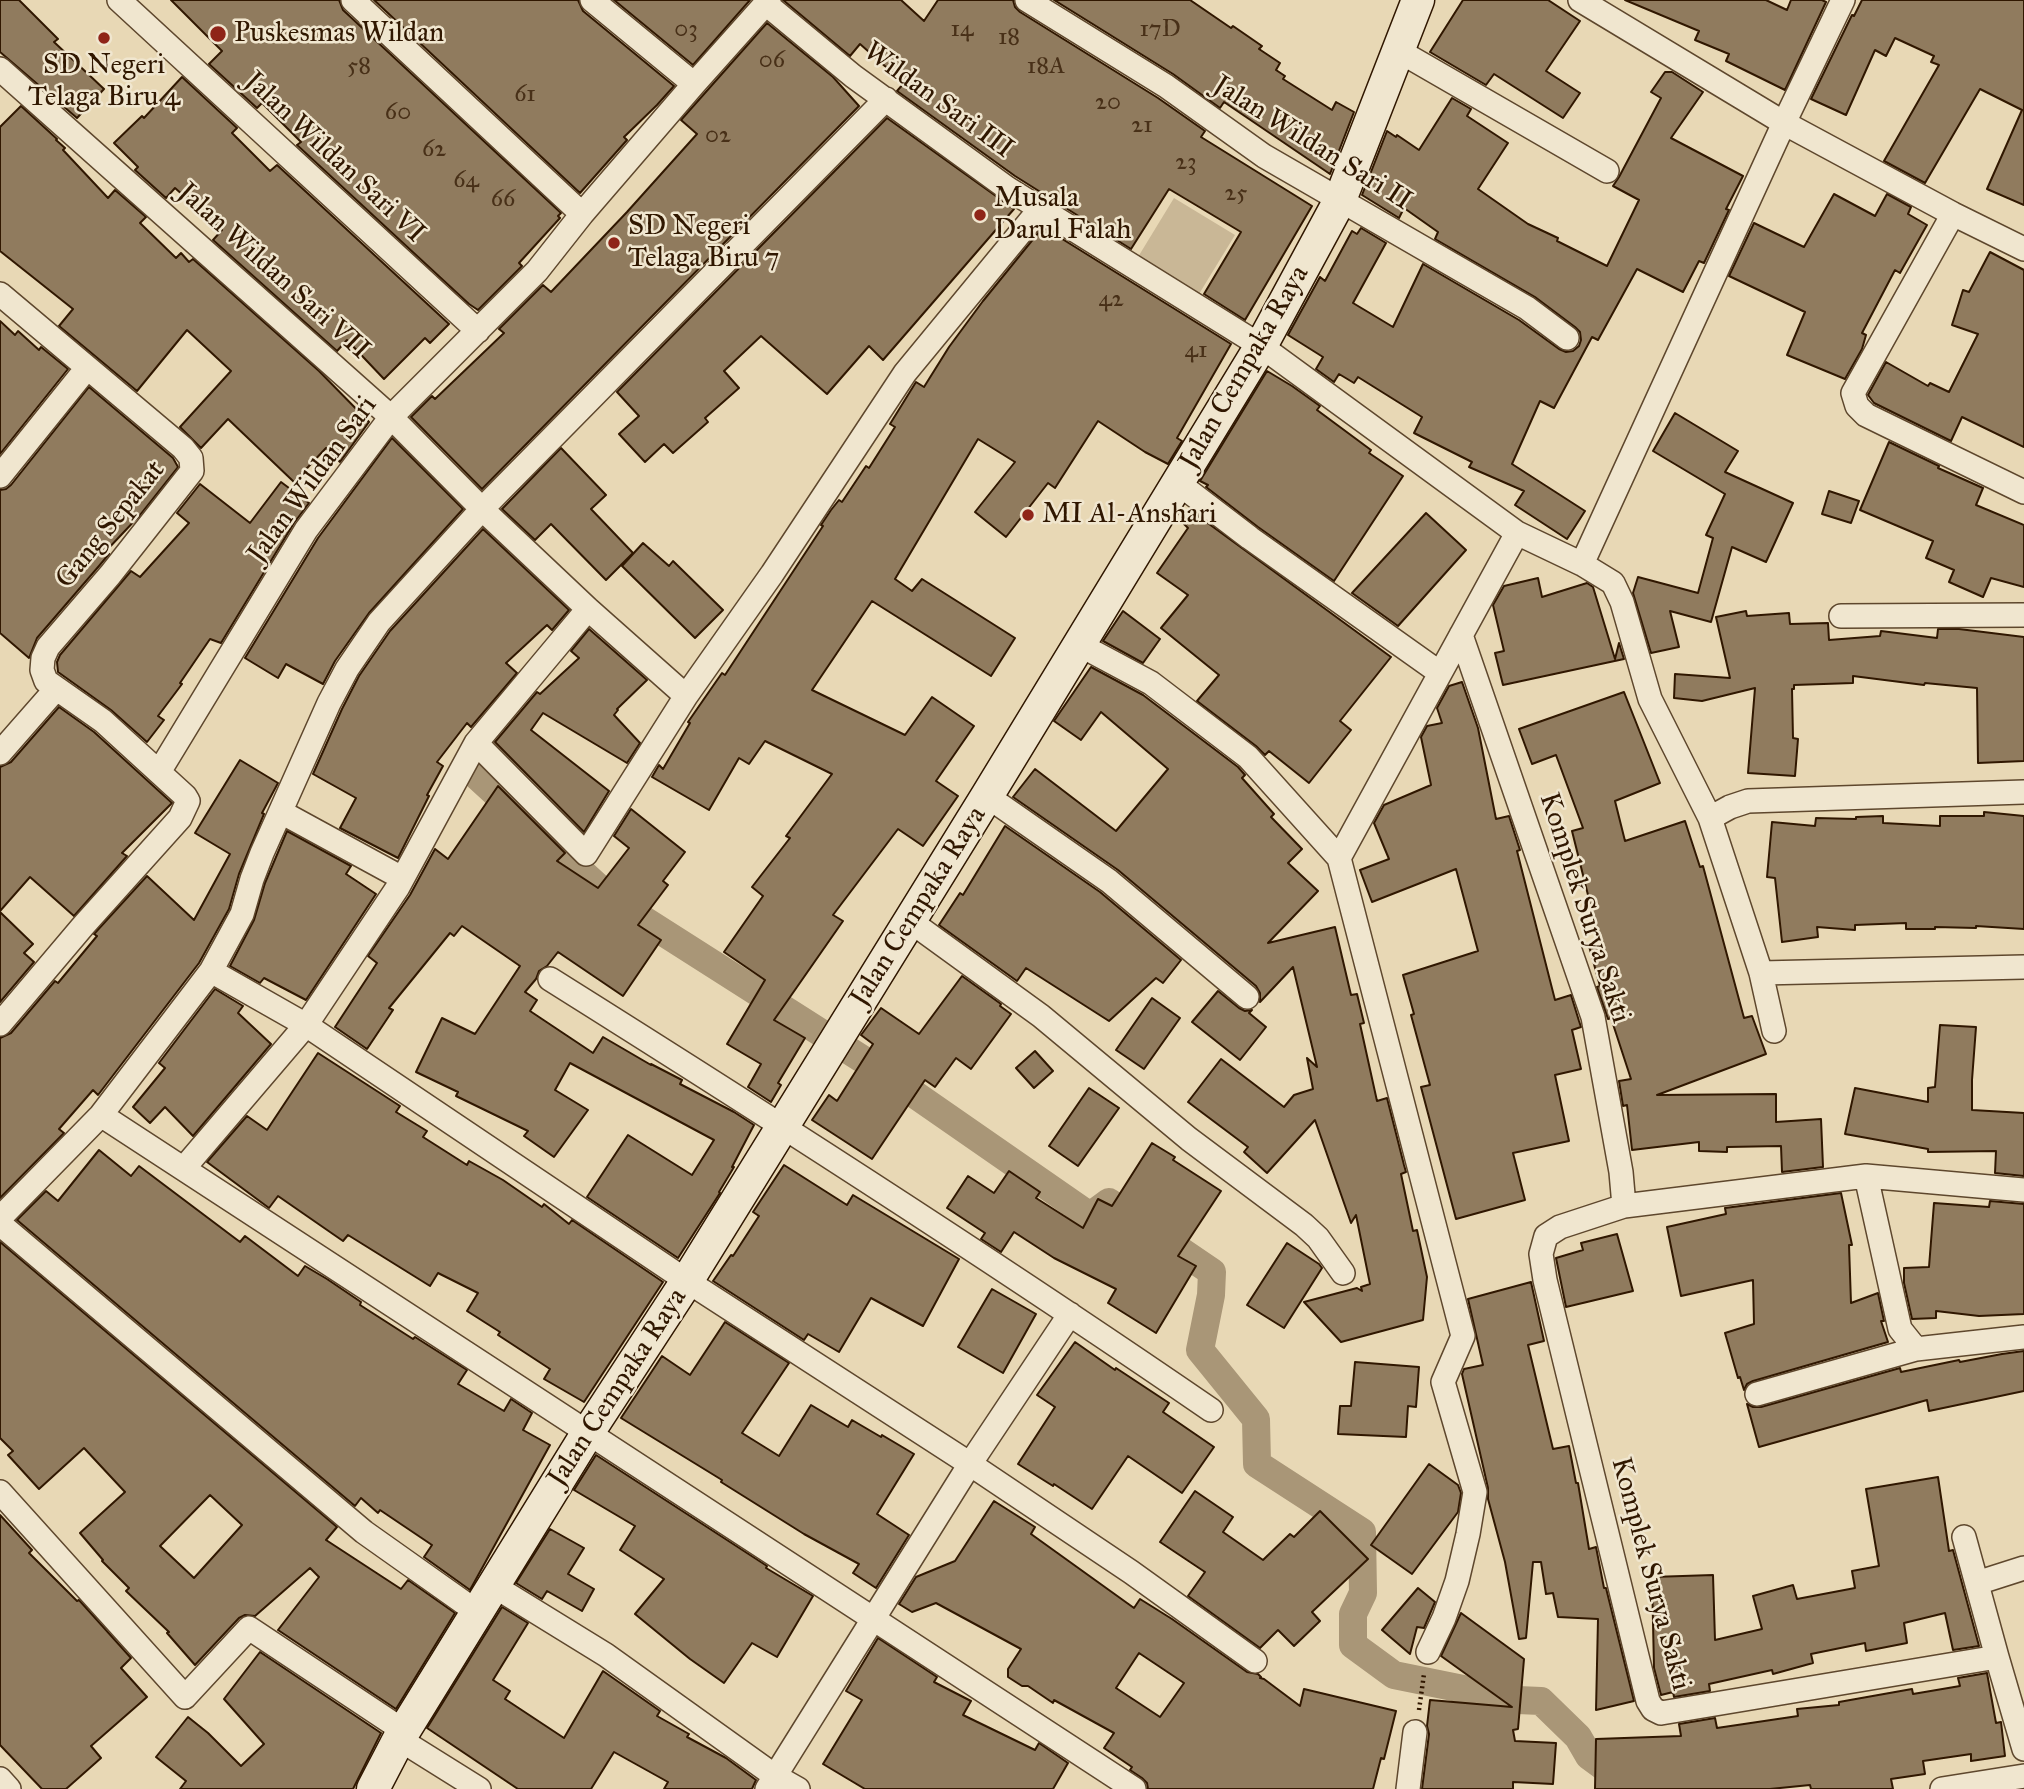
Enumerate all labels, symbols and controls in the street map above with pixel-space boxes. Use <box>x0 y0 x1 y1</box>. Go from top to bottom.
house number: 03 <box>674 16 698 44</box>
house number: 14 <box>951 16 973 44</box>
house number: 17D <box>1139 16 1181 44</box>
place label: Puskesmas Wildan <box>234 17 444 51</box>
marker: Puskesmas Wildan <box>208 24 228 44</box>
house number: 18 <box>998 24 1020 52</box>
marker: SD Negeri Telaga Biru 4 <box>96 30 112 46</box>
street label: Wildan Sari III <box>857 35 1019 167</box>
house number: 06 <box>759 47 785 75</box>
place label: SD Negeri Telaga Biru 4 <box>28 49 180 115</box>
house number: 58 <box>347 53 371 81</box>
house number: 18A <box>1027 53 1065 81</box>
street label: Jalan Wildan Sari VI <box>236 65 432 251</box>
street label: Jalan Wildan Sari II <box>1206 69 1418 219</box>
house number: 61 <box>514 81 536 109</box>
house number: 20 <box>1095 89 1121 117</box>
house number: 60 <box>385 99 411 127</box>
house number: 21 <box>1131 112 1153 140</box>
house number: 02 <box>705 122 731 150</box>
house number: 62 <box>422 136 446 164</box>
house number: 23 <box>1175 149 1197 177</box>
house number: 64 <box>453 167 479 195</box>
street label: Jalan Wildan Sari VII <box>170 177 376 367</box>
house number: 25 <box>1225 180 1247 208</box>
place label: Musala Darul Falah <box>994 182 1132 248</box>
house number: 66 <box>491 186 515 214</box>
marker: Musala Darul Falah <box>972 207 988 223</box>
place label: SD Negeri Telaga Biru 7 <box>628 210 780 276</box>
marker: SD Negeri Telaga Biru 7 <box>606 235 622 251</box>
street label: Jalan Cempaka Raya <box>1173 260 1317 476</box>
house number: 42 <box>1098 286 1124 314</box>
house number: 41 <box>1185 337 1207 365</box>
street label: Jalan Wildan Sari <box>241 390 385 570</box>
street label: Gang Sepakat <box>49 454 173 596</box>
place label: MI Al-Anshari <box>1042 498 1217 532</box>
marker: MI Al-Anshari <box>1020 507 1036 523</box>
street label: Komplek Surya Sakti <box>1531 789 1637 1027</box>
street label: Jalan Cempaka Raya <box>844 801 994 1013</box>
street label: Jalan Cempaka Raya <box>541 1282 695 1494</box>
street label: Komplek Surya Sakti <box>1603 1454 1697 1694</box>

